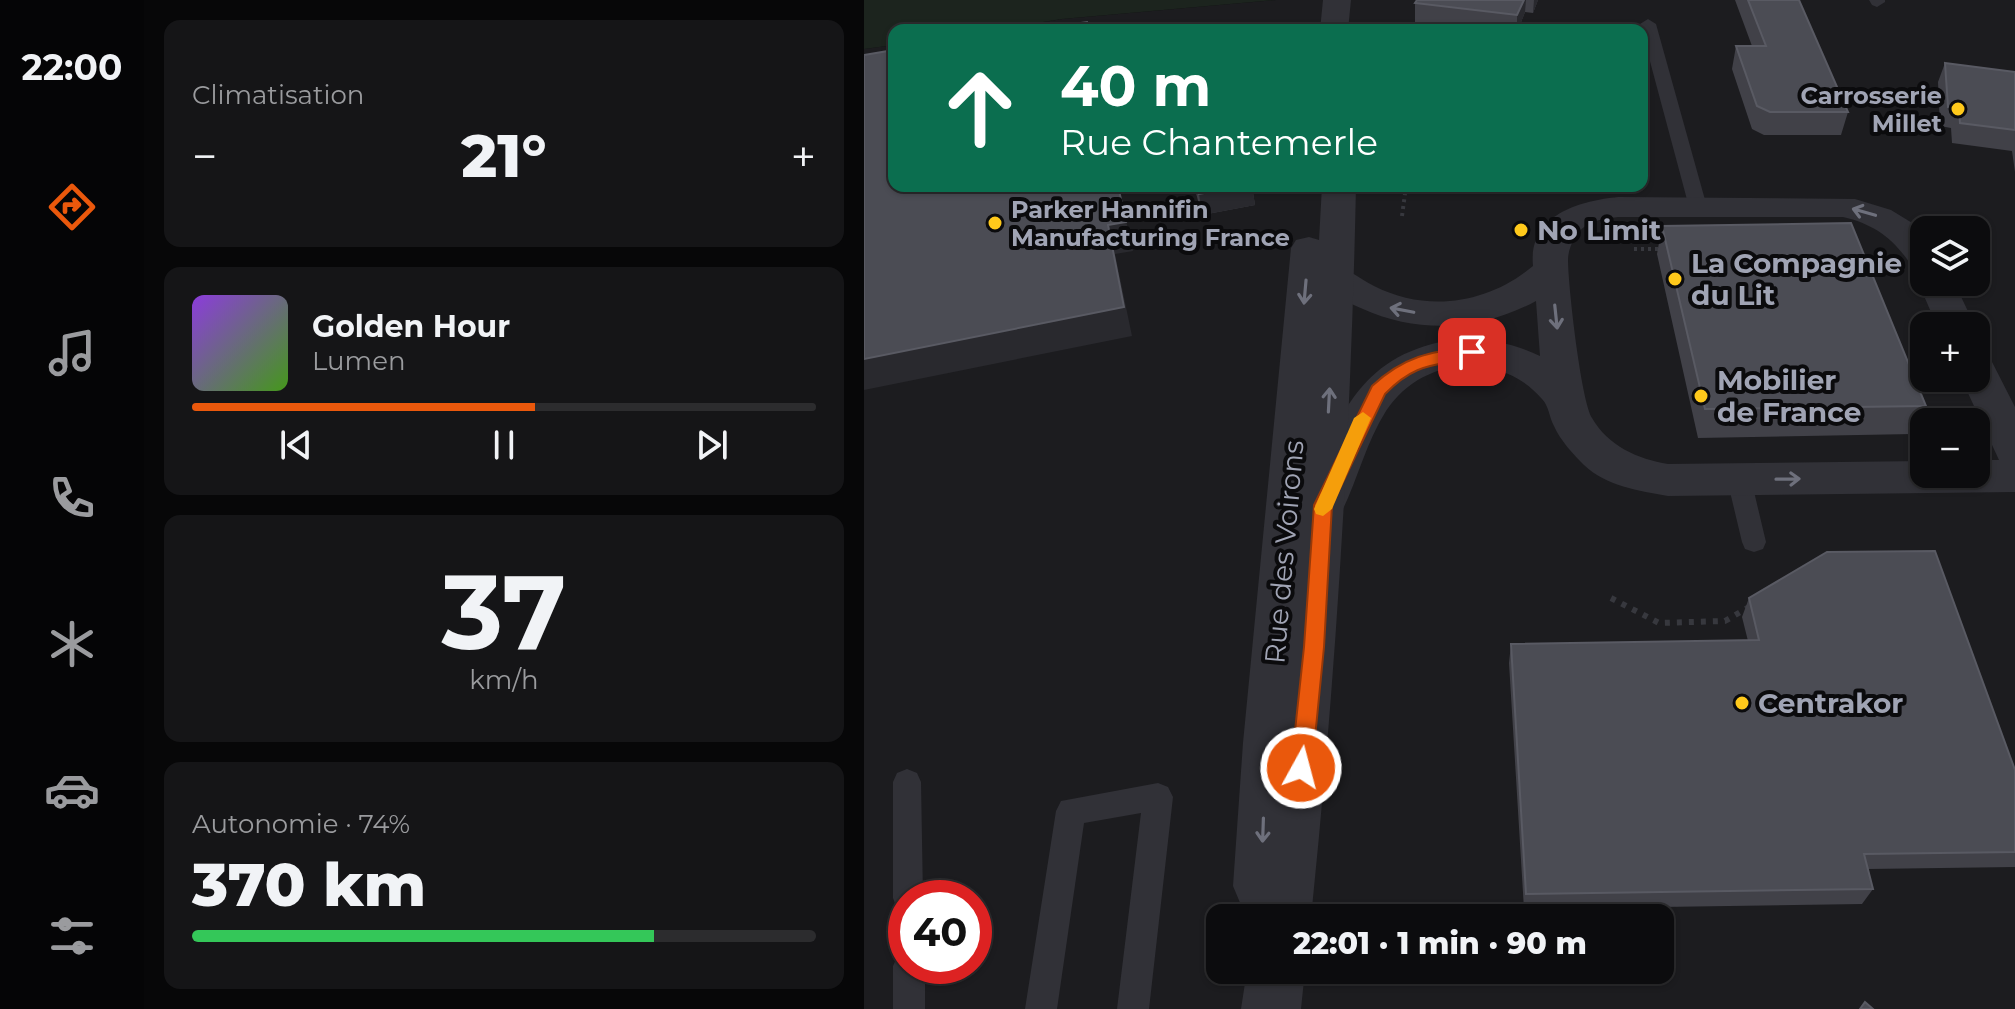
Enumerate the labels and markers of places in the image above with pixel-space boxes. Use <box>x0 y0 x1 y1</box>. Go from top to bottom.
place label: Carrosserie Millet <box>1801 81 1943 138</box>
marker: Carrosserie Millet <box>1949 100 1967 118</box>
place label: Parker Hannifin Manufacturing France <box>1011 195 1290 252</box>
place label: No Limit <box>1537 213 1661 247</box>
marker: Parker Hannifin Manufacturing France <box>986 214 1004 232</box>
marker: No Limit <box>1512 221 1530 239</box>
place label: La Compagnie du Lit <box>1691 246 1902 312</box>
marker: La Compagnie du Lit <box>1666 270 1684 288</box>
pin <box>1438 318 1506 386</box>
place label: Mobilier de France <box>1717 363 1861 429</box>
marker: Mobilier de France <box>1692 387 1710 405</box>
place label: Centrakor <box>1758 686 1903 720</box>
marker: Centrakor <box>1733 694 1751 712</box>

